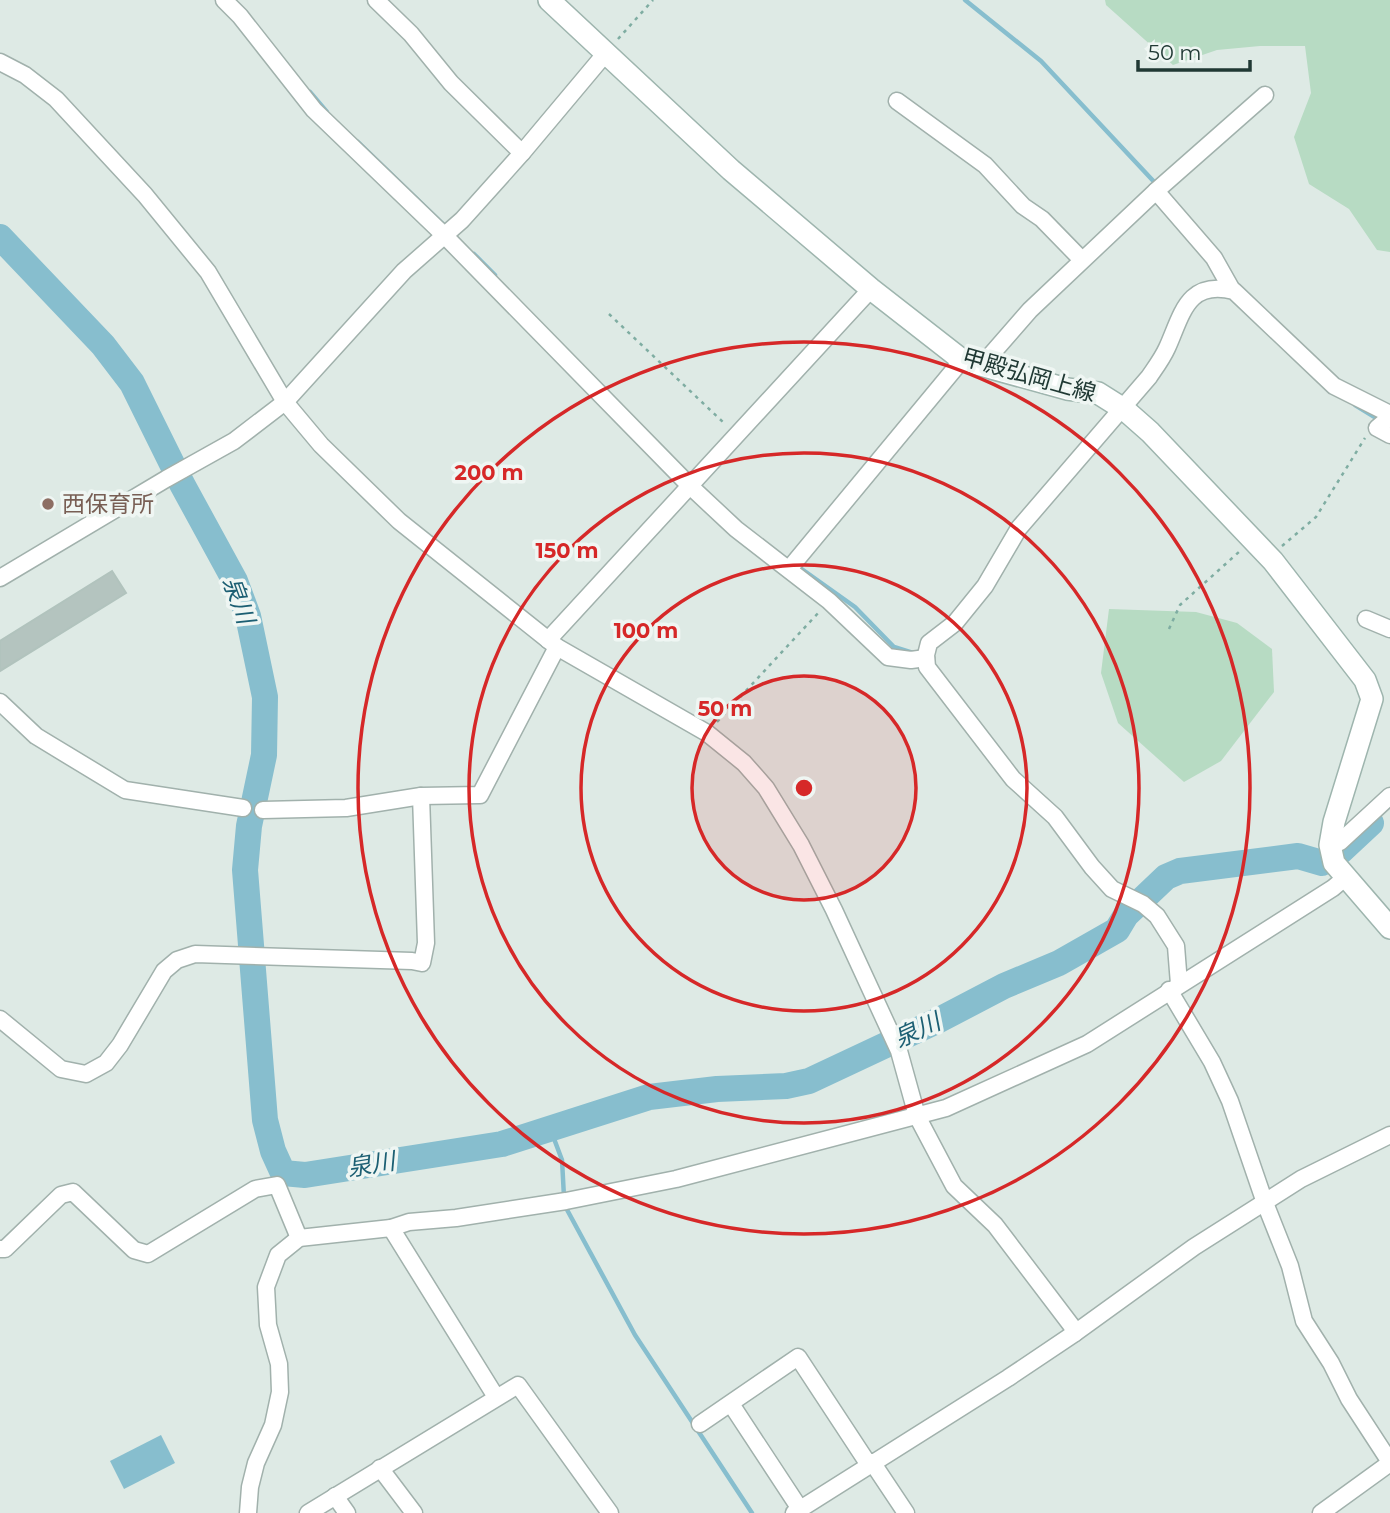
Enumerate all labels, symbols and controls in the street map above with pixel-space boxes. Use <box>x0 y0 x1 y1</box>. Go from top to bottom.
scale bar <box>1138 28 1250 72</box>
text: 50 m <box>1148 40 1202 65</box>
street label: 甲殿弘岡上線 <box>959 343 1099 407</box>
text: 200 m <box>455 460 523 485</box>
place label: 西保育所 <box>62 490 154 518</box>
marker: 西保育所 <box>40 496 56 512</box>
text: 150 m <box>536 538 598 563</box>
water label: 泉川 <box>217 572 262 630</box>
text: 100 m <box>614 618 678 643</box>
text: 50 m <box>698 696 752 721</box>
centre of rings <box>792 776 816 800</box>
water label: 泉川 <box>889 1005 948 1053</box>
water label: 泉川 <box>345 1145 400 1182</box>

